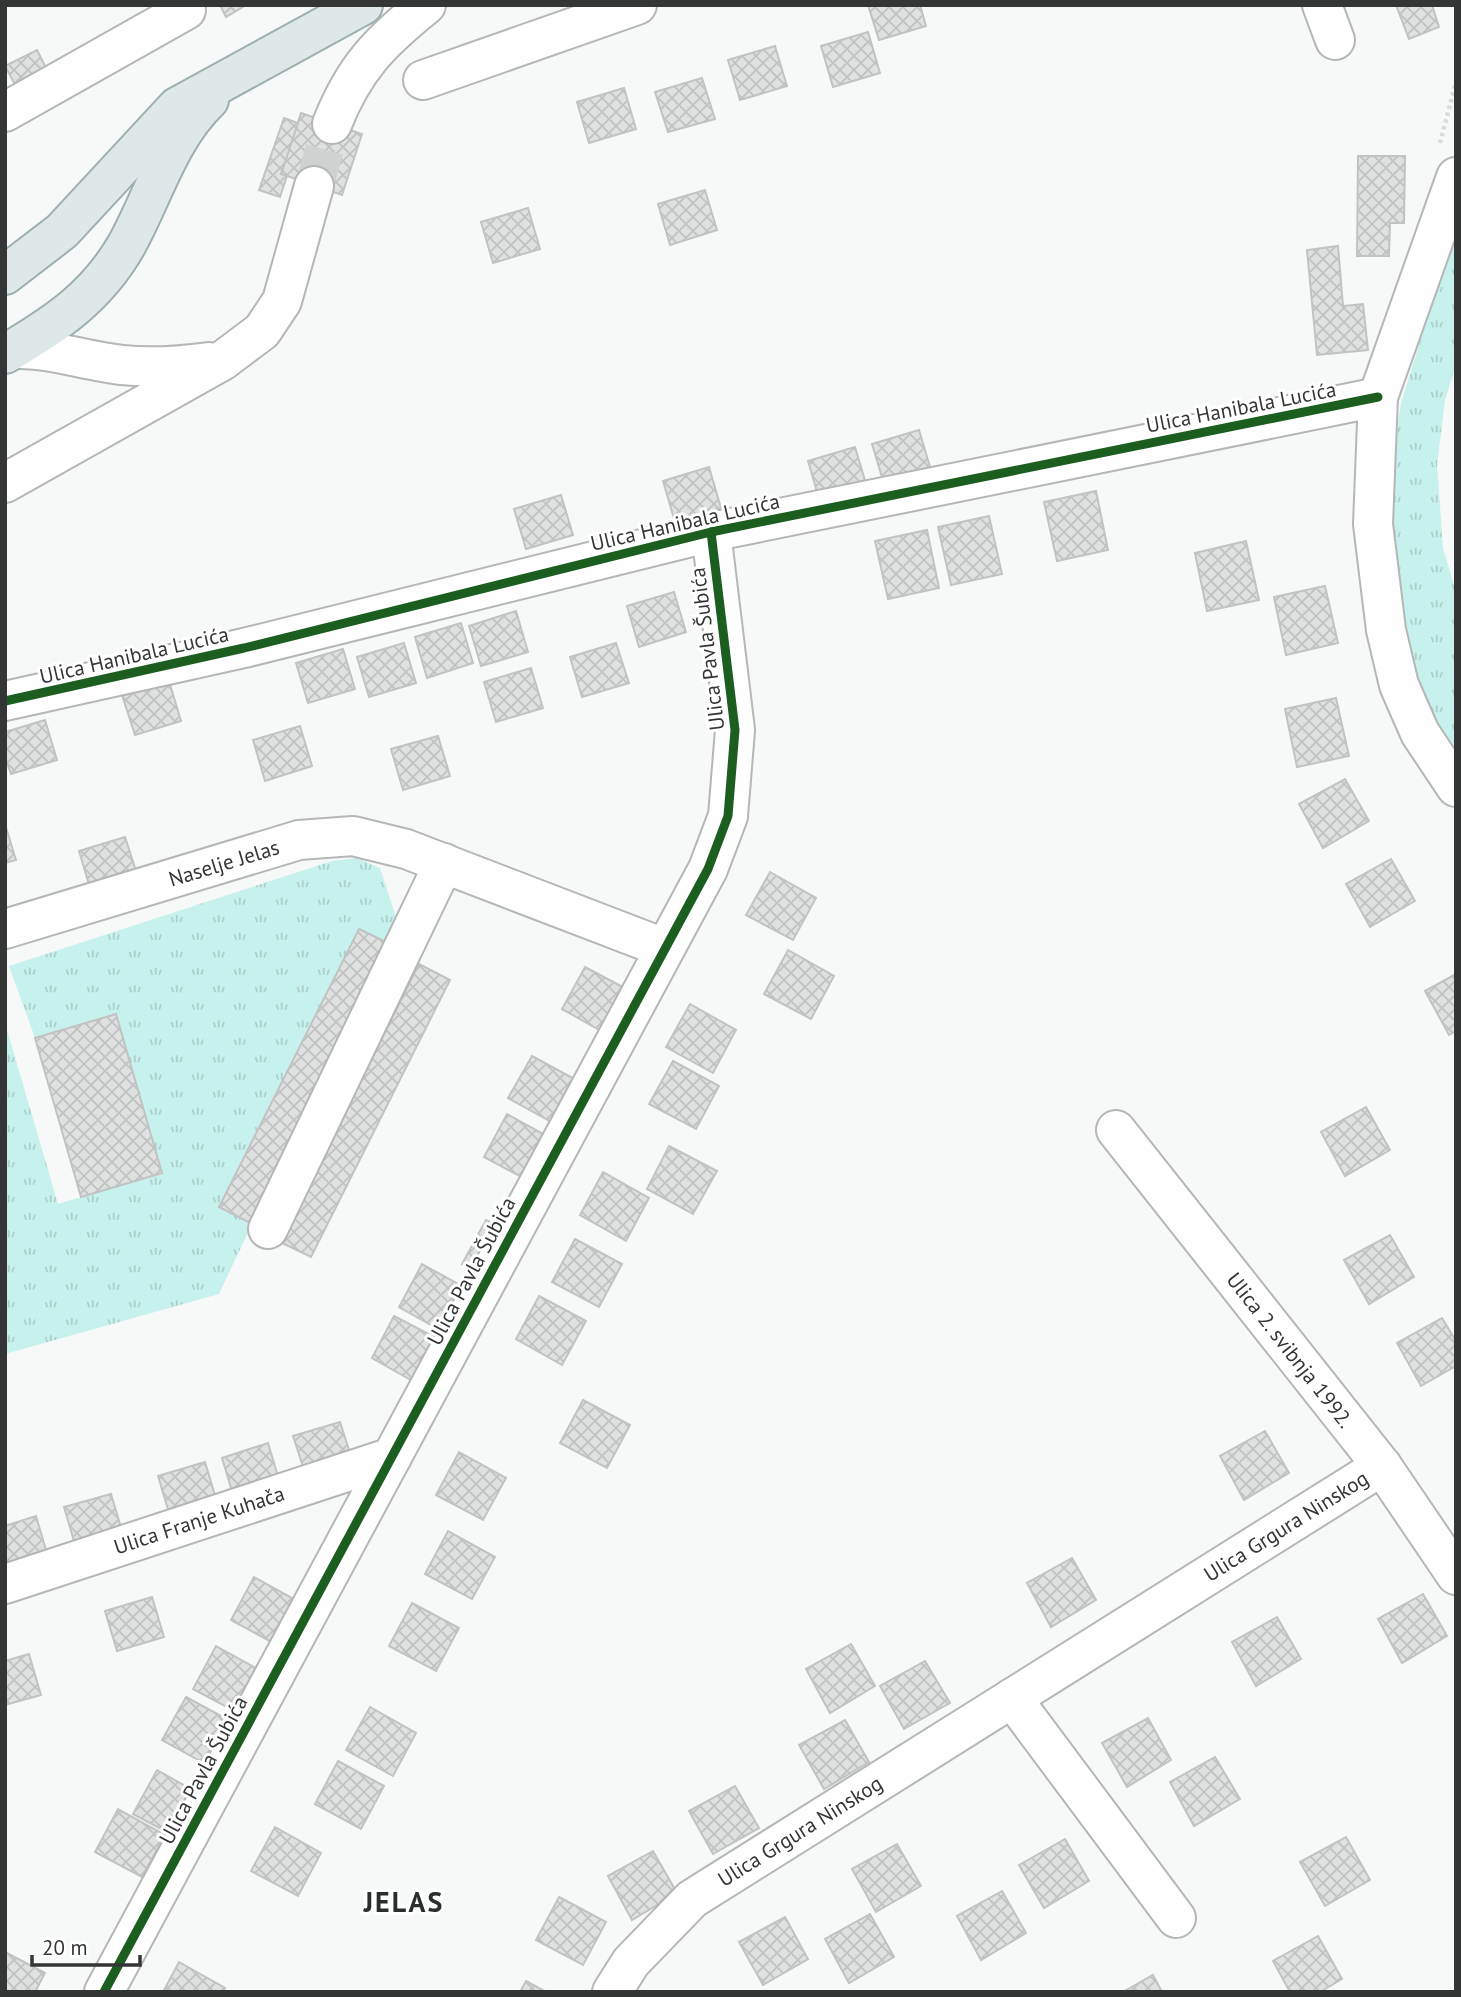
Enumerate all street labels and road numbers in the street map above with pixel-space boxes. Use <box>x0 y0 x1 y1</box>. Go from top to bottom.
street label: Ulica Hanibala Lucića <box>1144 375 1338 439</box>
street label: Ulica Hanibala Lucića <box>588 487 782 557</box>
street label: Ulica Pavla Šubića <box>684 566 730 732</box>
street label: Ulica Hanibala Lucića <box>37 620 231 690</box>
street label: Naselje Jelas <box>165 833 283 893</box>
street label: Ulica Pavla Šubića <box>421 1192 521 1350</box>
street label: Ulica 2. svibnja 1992. <box>1221 1267 1359 1433</box>
street label: Ulica Grgura Ninskog <box>1199 1464 1373 1588</box>
street label: Ulica Franje Kuhača <box>110 1480 288 1560</box>
street label: Ulica Pavla Šubića <box>153 1691 253 1849</box>
street label: Ulica Grgura Ninskog <box>713 1769 887 1893</box>

